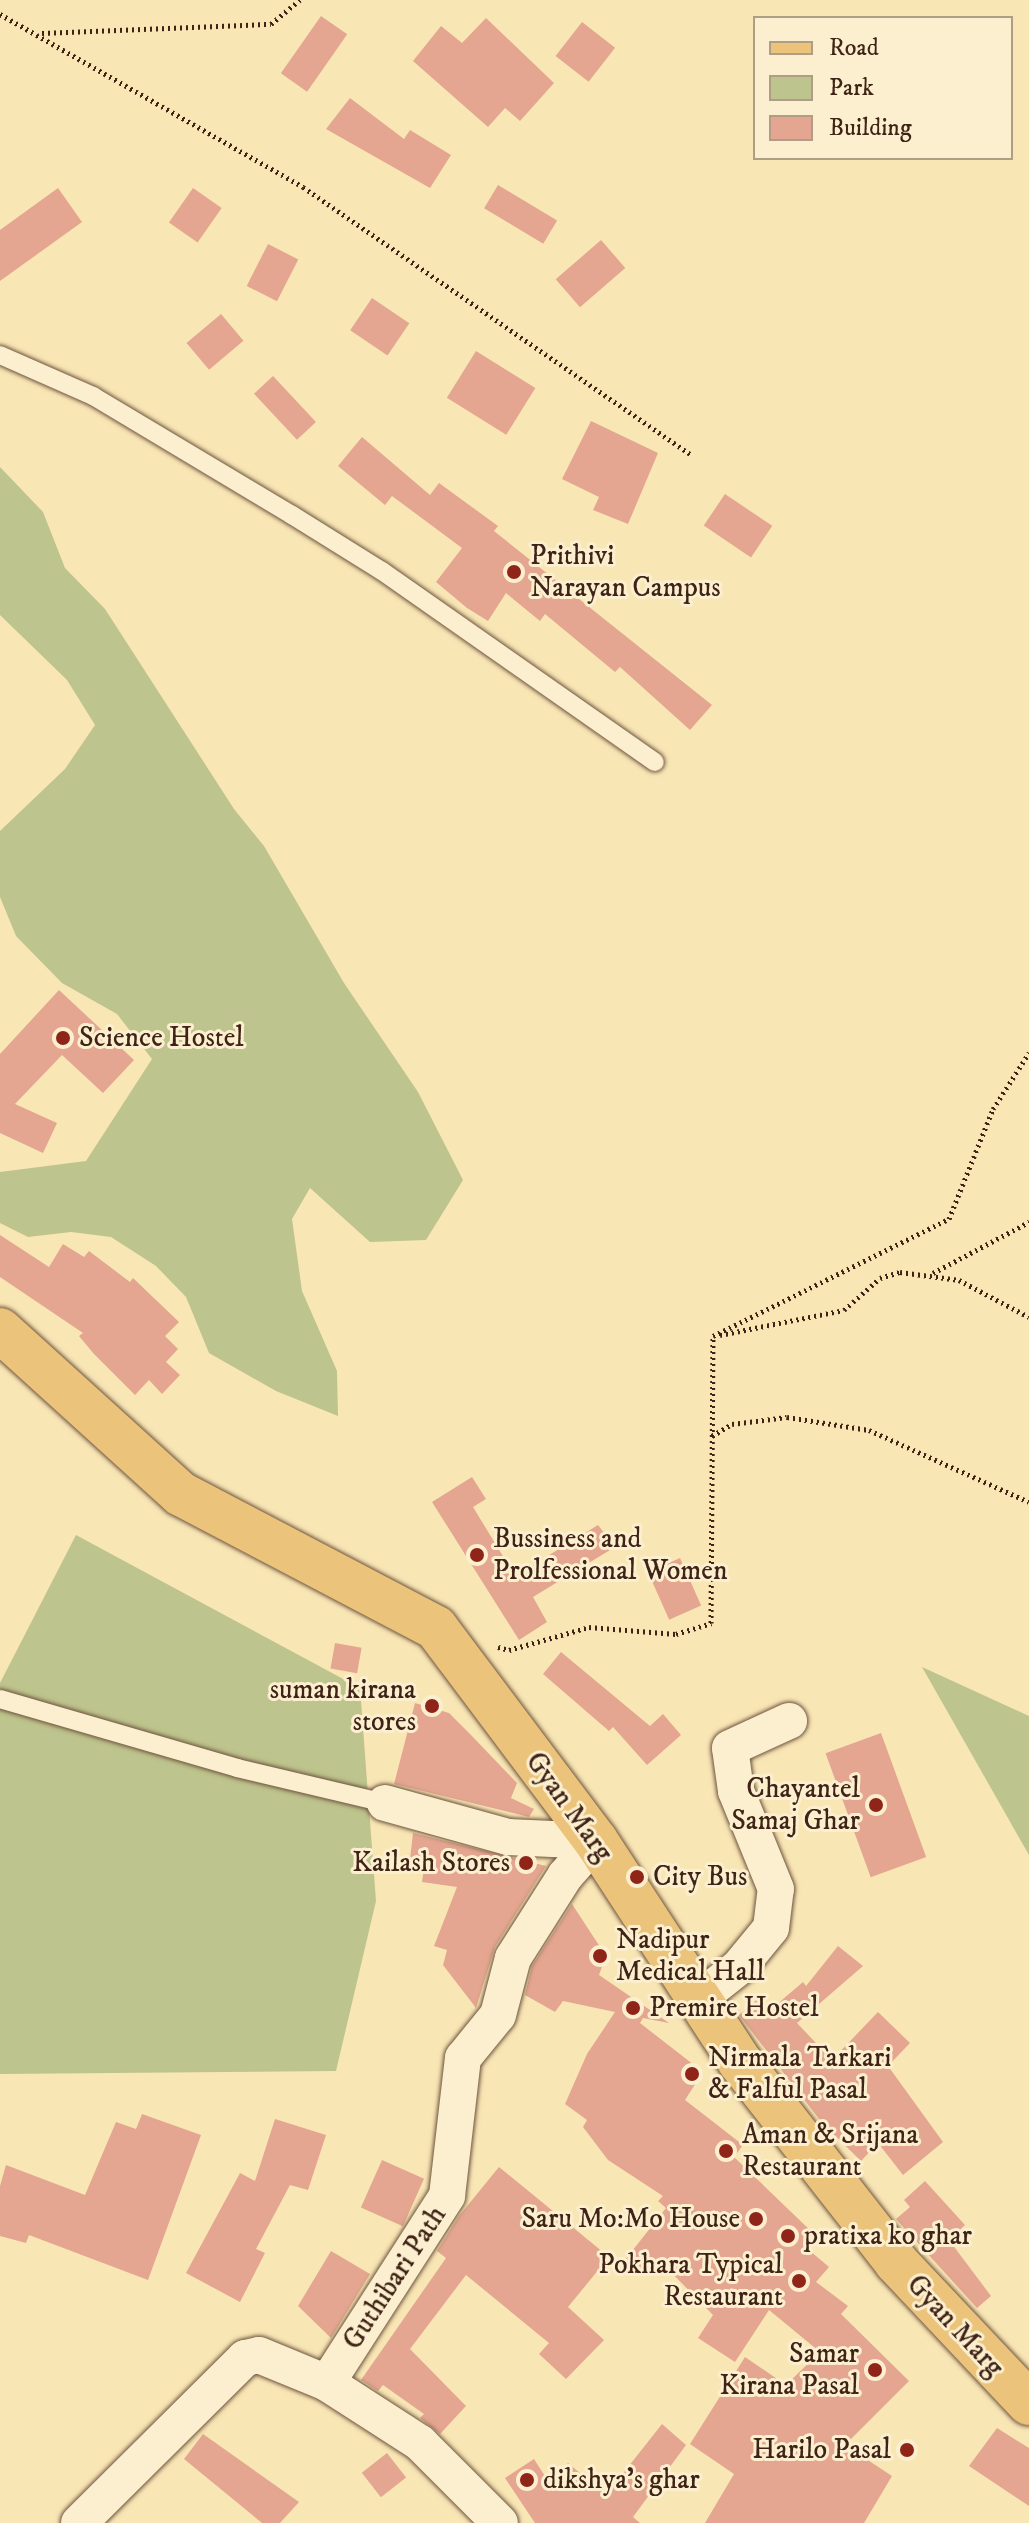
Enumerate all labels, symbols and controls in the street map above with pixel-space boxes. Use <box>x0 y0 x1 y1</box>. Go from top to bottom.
legend <box>753 16 1013 160</box>
text: Road <box>829 33 879 63</box>
text: Park <box>829 73 874 103</box>
text: Building <box>829 113 912 143</box>
place label: Prithivi Narayan Campus <box>530 539 721 605</box>
marker: Prithivi Narayan Campus <box>505 563 523 581</box>
place label: Science Hostel <box>79 1021 244 1055</box>
marker: Science Hostel <box>54 1029 72 1047</box>
place label: Bussiness and Prolfessional Women <box>493 1522 728 1588</box>
marker: Bussiness and Prolfessional Women <box>468 1546 486 1564</box>
place label: suman kirana stores <box>270 1673 416 1739</box>
marker: suman kirana stores <box>423 1697 441 1715</box>
street label: Gyan Marg <box>518 1746 620 1868</box>
place label: Chayantel Samaj Ghar <box>731 1772 860 1838</box>
marker: Chayantel Samaj Ghar <box>867 1796 885 1814</box>
place label: Kailash Stores <box>352 1846 510 1880</box>
marker: Kailash Stores <box>517 1854 535 1872</box>
place label: City Bus <box>653 1860 747 1894</box>
marker: City Bus <box>628 1868 646 1886</box>
place label: Nadipur Medical Hall <box>616 1923 765 1989</box>
marker: Nadipur Medical Hall <box>591 1947 609 1965</box>
place label: Premire Hostel <box>649 1991 819 2025</box>
marker: Premire Hostel <box>624 1999 642 2017</box>
place label: Nirmala Tarkari & Falful Pasal <box>708 2041 891 2107</box>
marker: Nirmala Tarkari & Falful Pasal <box>683 2065 701 2083</box>
place label: Aman & Srijana Restaurant <box>742 2118 918 2184</box>
marker: Aman & Srijana Restaurant <box>717 2142 735 2160</box>
street label: Guthibari Path <box>336 2200 454 2356</box>
place label: Saru Mo:Mo House <box>521 2202 740 2236</box>
marker: Saru Mo:Mo House <box>747 2210 765 2228</box>
place label: pratixa ko ghar <box>804 2219 972 2253</box>
marker: pratixa ko ghar <box>779 2227 797 2245</box>
place label: Pokhara Typical Restaurant <box>598 2248 783 2314</box>
street label: Gyan Marg <box>899 2268 1011 2384</box>
marker: Pokhara Typical Restaurant <box>790 2272 808 2290</box>
place label: Samar Kirana Pasal <box>719 2337 859 2403</box>
marker: Samar Kirana Pasal <box>866 2361 884 2379</box>
place label: Harilo Pasal <box>752 2433 891 2467</box>
marker: Harilo Pasal <box>898 2441 916 2459</box>
place label: dikshya's ghar <box>543 2463 700 2497</box>
marker: dikshya's ghar <box>518 2471 536 2489</box>

